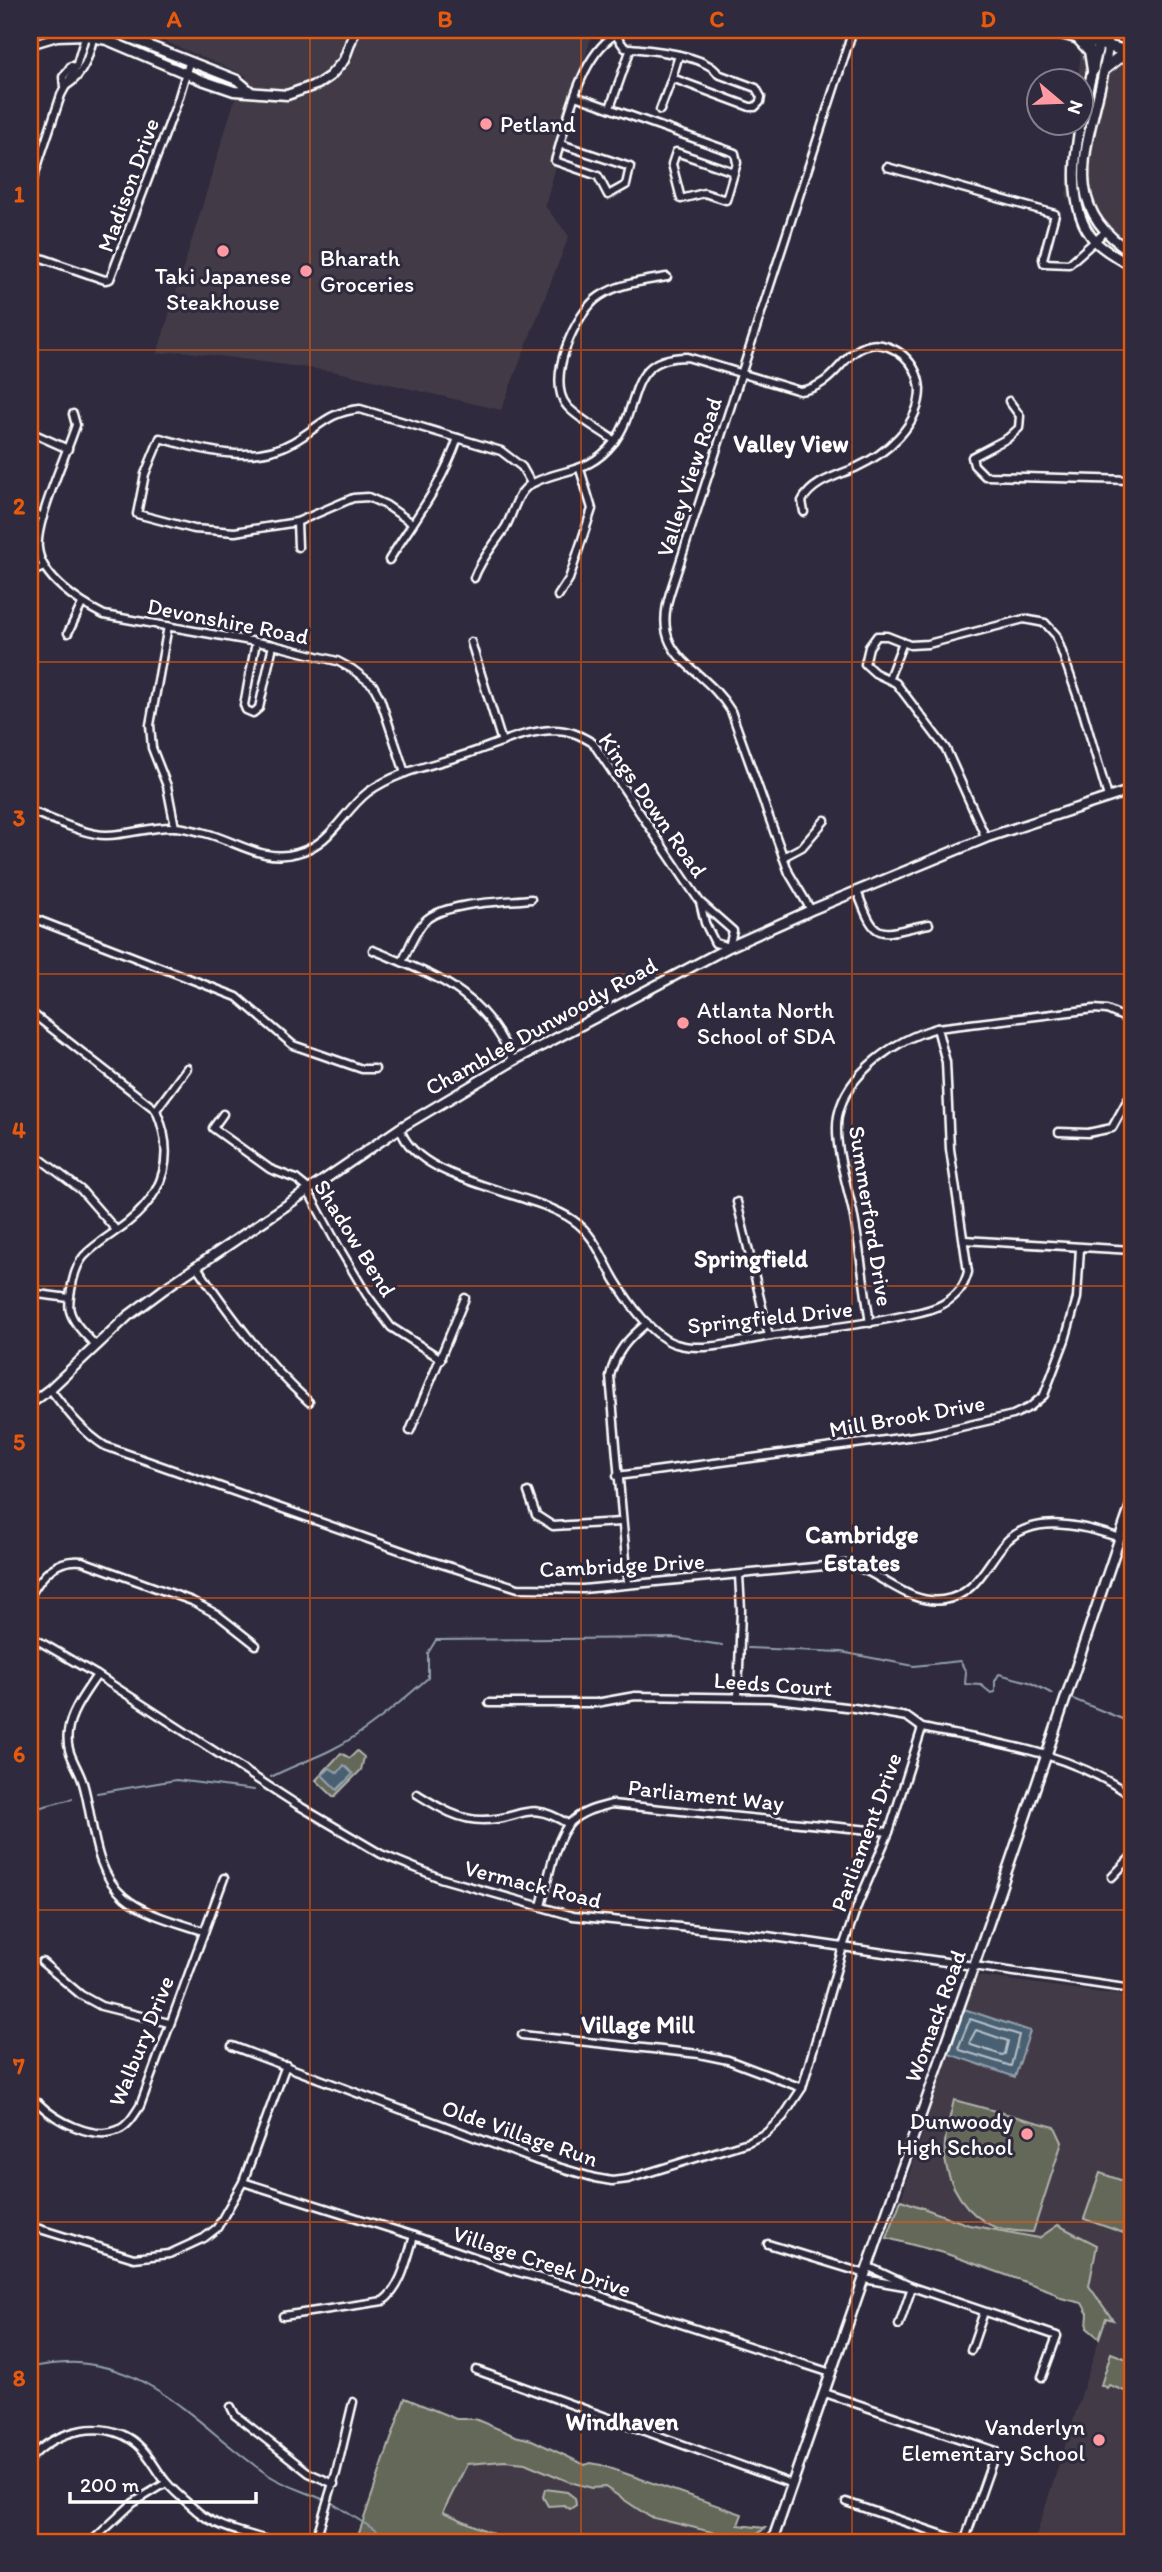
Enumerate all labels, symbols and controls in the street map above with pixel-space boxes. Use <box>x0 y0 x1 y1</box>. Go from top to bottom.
text: A <box>166 5 182 33</box>
text: B <box>438 5 453 33</box>
text: C <box>710 5 725 33</box>
text: D <box>980 5 996 33</box>
north arrow <box>1026 66 1096 136</box>
text: N <box>1063 98 1089 117</box>
place label: Petland <box>500 110 576 138</box>
street label: Madison Drive <box>91 114 165 256</box>
marker: Petland <box>478 116 494 132</box>
text: 1 <box>14 180 25 208</box>
marker: Taki Japanese Steakhouse <box>215 243 231 259</box>
place label: Bharath Groceries <box>320 244 414 298</box>
place label: Taki Japanese Steakhouse <box>155 262 291 316</box>
marker: Bharath Groceries <box>298 263 314 279</box>
street label: Valley View Road <box>650 394 728 560</box>
district label: Valley View <box>733 429 849 459</box>
text: 2 <box>13 492 26 520</box>
street label: Devonshire Road <box>145 592 312 651</box>
street label: Kings Down Road <box>593 727 714 883</box>
text: 3 <box>13 804 26 832</box>
street label: Chamblee Dunwoody Road <box>420 950 662 1101</box>
place label: Atlanta North School of SDA <box>697 996 836 1050</box>
marker: Atlanta North School of SDA <box>675 1015 691 1031</box>
text: 4 <box>12 1116 26 1144</box>
street label: Summerford Drive <box>843 1124 899 1308</box>
street label: Shadow Bend <box>308 1174 402 1302</box>
district label: Springfield <box>694 1244 809 1274</box>
street label: Springfield Drive <box>686 1294 854 1340</box>
street label: Mill Brook Drive <box>827 1389 987 1443</box>
text: 5 <box>13 1428 25 1456</box>
district label: Cambridge Estates <box>805 1520 919 1577</box>
street label: Cambridge Drive <box>539 1547 705 1583</box>
street label: Leeds Court <box>713 1666 833 1702</box>
text: 6 <box>13 1740 25 1768</box>
street label: Parliament Drive <box>824 1749 908 1915</box>
street label: Parliament Way <box>627 1773 786 1817</box>
street label: Vermack Road <box>462 1853 604 1915</box>
street label: Womack Road <box>898 1946 972 2086</box>
street label: Walbury Drive <box>102 1972 180 2110</box>
district label: Village Mill <box>581 2010 695 2040</box>
text: 7 <box>12 2052 25 2080</box>
street label: Olde Village Run <box>438 2093 602 2173</box>
place label: Dunwoody High School <box>896 2107 1013 2161</box>
marker: Dunwoody High School <box>1019 2126 1035 2142</box>
street label: Village Creek Drive <box>449 2219 635 2303</box>
text: 8 <box>13 2364 26 2392</box>
district label: Windhaven <box>565 2407 679 2436</box>
place label: Vanderlyn Elementary School <box>902 2413 1085 2467</box>
marker: Vanderlyn Elementary School <box>1091 2432 1107 2448</box>
scale bar <box>70 2460 256 2504</box>
text: 200 m <box>80 2472 140 2497</box>

